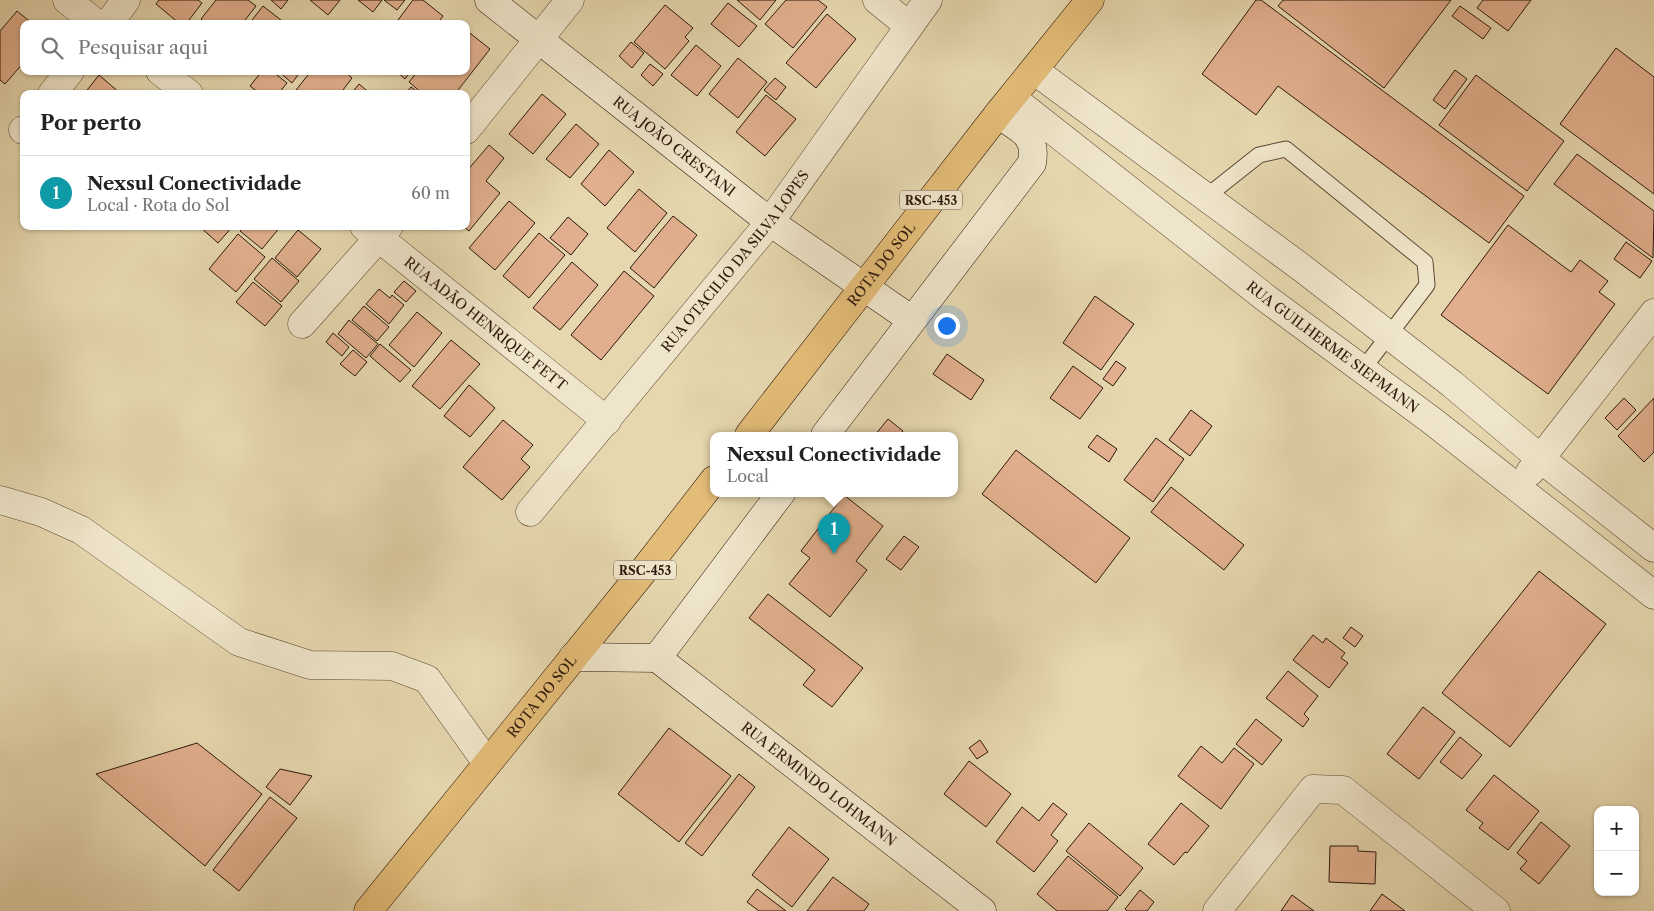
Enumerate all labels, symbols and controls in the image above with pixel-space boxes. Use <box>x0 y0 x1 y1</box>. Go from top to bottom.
search box <box>20 20 470 75</box>
icon: search <box>38 34 66 62</box>
text: Pesquisar aqui <box>78 36 208 59</box>
street label: RUA JOÃO CRESTANI <box>609 92 739 200</box>
text: Por perto <box>40 110 141 135</box>
street label: RUA OTACILIO DA SILVA LOPES <box>657 167 813 356</box>
text: Nexsul Conectividade <box>87 172 301 195</box>
text: 1 <box>52 183 60 203</box>
text: 60 m <box>411 183 450 203</box>
road number: RSC-453 <box>900 190 962 210</box>
text: Local · Rota do Sol <box>87 195 229 215</box>
street label: ROTA DO SOL <box>843 219 919 310</box>
street label: RUA ADÃO HENRIQUE FETT <box>400 253 571 395</box>
street label: RUA GUILHERME SIEPMANN <box>1243 277 1423 417</box>
your location <box>934 313 960 339</box>
popup <box>710 432 958 497</box>
text: Nexsul Conectividade <box>727 443 941 466</box>
text: Local <box>727 466 769 486</box>
pin: 1 <box>818 513 850 554</box>
road number: RSC-453 <box>614 560 676 580</box>
street label: ROTA DO SOL <box>503 652 580 741</box>
street label: RUA ERMINDO LOHMANN <box>738 718 900 850</box>
map controls <box>1594 806 1639 896</box>
button: + <box>1594 806 1639 851</box>
button: − <box>1594 851 1639 896</box>

